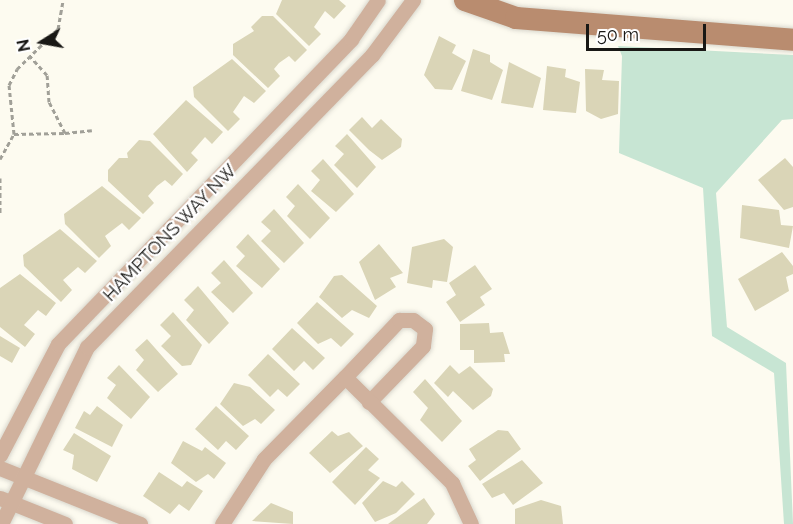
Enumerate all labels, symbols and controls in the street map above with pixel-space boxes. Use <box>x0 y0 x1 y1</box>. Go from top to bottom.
north arrow <box>12 12 72 72</box>
scale bar <box>589 12 709 50</box>
text: 50 m <box>597 24 639 45</box>
text: N <box>13 38 34 53</box>
street label: HAMPTONS WAY NW <box>99 160 241 306</box>

